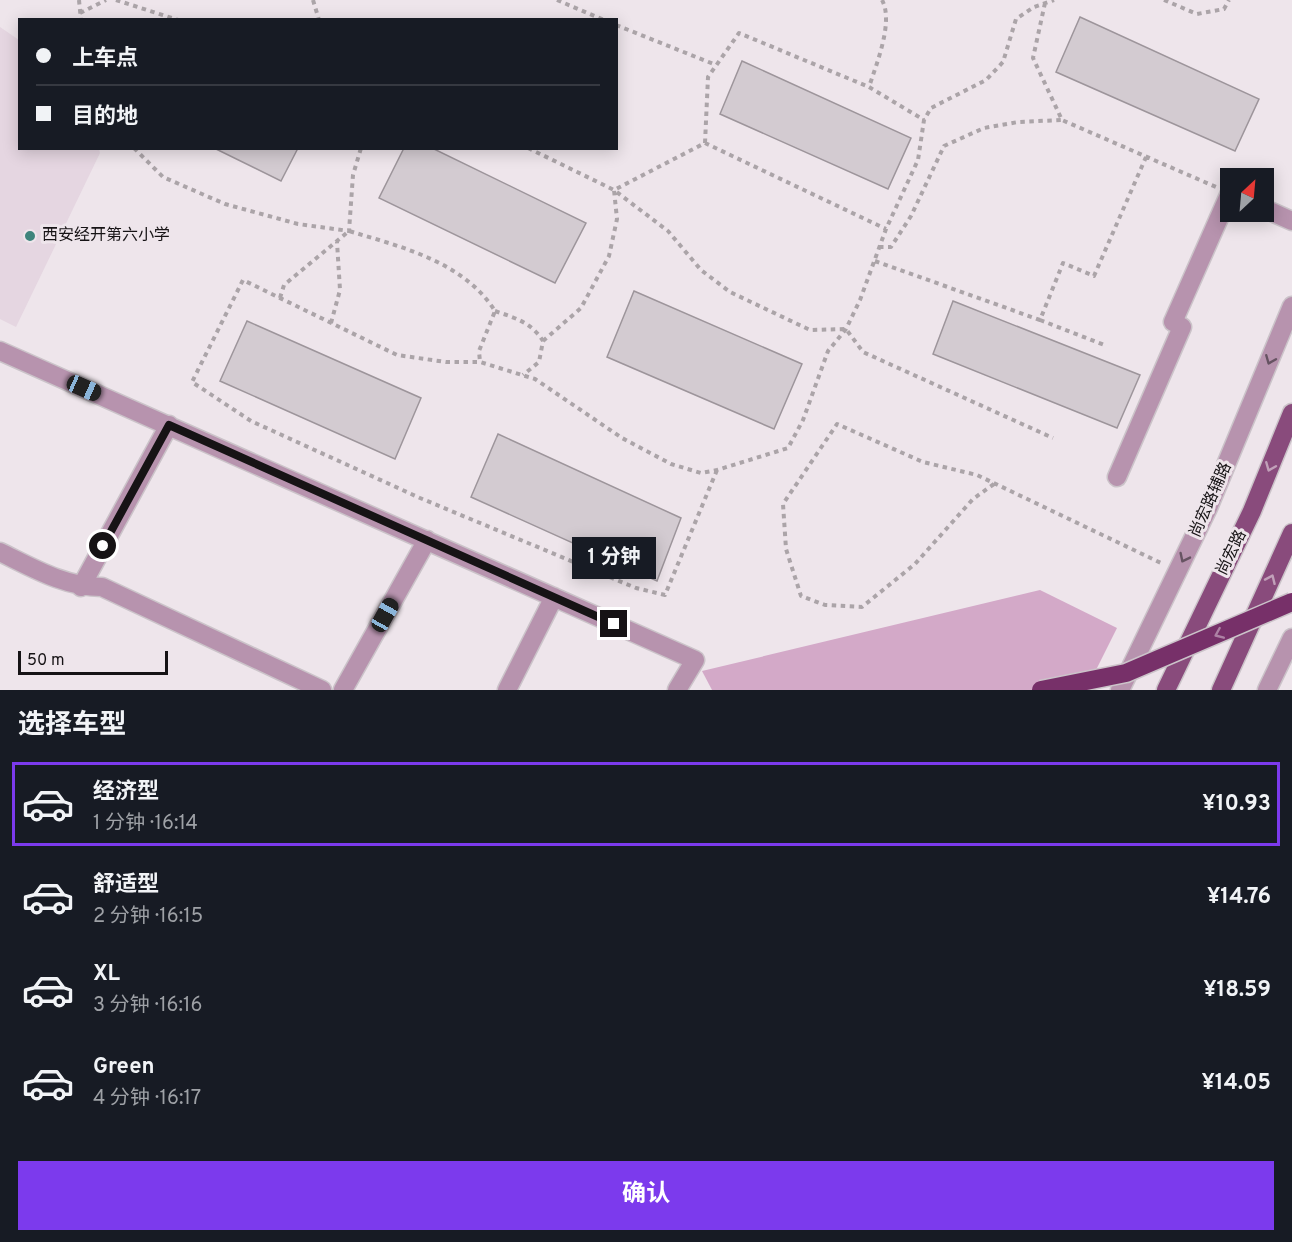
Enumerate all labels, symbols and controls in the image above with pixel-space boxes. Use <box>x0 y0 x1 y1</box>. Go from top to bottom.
text: 上车点 <box>72 46 138 73</box>
text: 目的地 <box>72 104 138 131</box>
north arrow <box>1220 168 1274 222</box>
map controls <box>1220 168 1274 222</box>
place label: 西安经开第六小学 <box>42 226 170 246</box>
marker: 西安经开第六小学 <box>23 229 37 243</box>
one-way arrow <box>1265 354 1277 365</box>
car <box>64 372 104 404</box>
street label: 尚宏路辅路 <box>1186 459 1236 541</box>
one-way arrow <box>1265 461 1277 472</box>
street label: 尚宏路 <box>1212 527 1252 579</box>
route start <box>89 532 116 559</box>
callout: 1 分钟 <box>572 537 656 579</box>
text: 1 分钟 <box>588 545 641 571</box>
one-way arrow <box>1180 552 1191 563</box>
one-way arrow <box>1264 575 1276 586</box>
car <box>368 595 402 635</box>
route end <box>600 610 627 637</box>
one-way arrow <box>1214 627 1225 639</box>
scale bar <box>18 648 168 676</box>
text: 50 m <box>27 651 65 671</box>
text: 选择车型 <box>18 709 126 743</box>
icon: car <box>21 777 75 831</box>
text: 经济型 <box>93 779 159 806</box>
text: ¥10.93 <box>1202 791 1271 818</box>
text: 1 分钟 · 16:14 <box>93 811 198 837</box>
icon: car <box>21 870 75 924</box>
text: 舒适型 <box>93 872 159 899</box>
text: ¥14.76 <box>1207 884 1271 911</box>
text: 2 分钟 · 16:15 <box>93 904 203 930</box>
text: XL <box>93 961 120 988</box>
icon: car <box>21 963 75 1017</box>
text: ¥18.59 <box>1203 977 1271 1004</box>
text: 3 分钟 · 16:16 <box>93 993 202 1019</box>
text: Green <box>93 1054 155 1081</box>
icon: car <box>21 1056 75 1110</box>
text: ¥14.05 <box>1201 1070 1271 1097</box>
text: 4 分钟 · 16:17 <box>93 1086 201 1112</box>
button: 确认 <box>18 1161 1274 1230</box>

